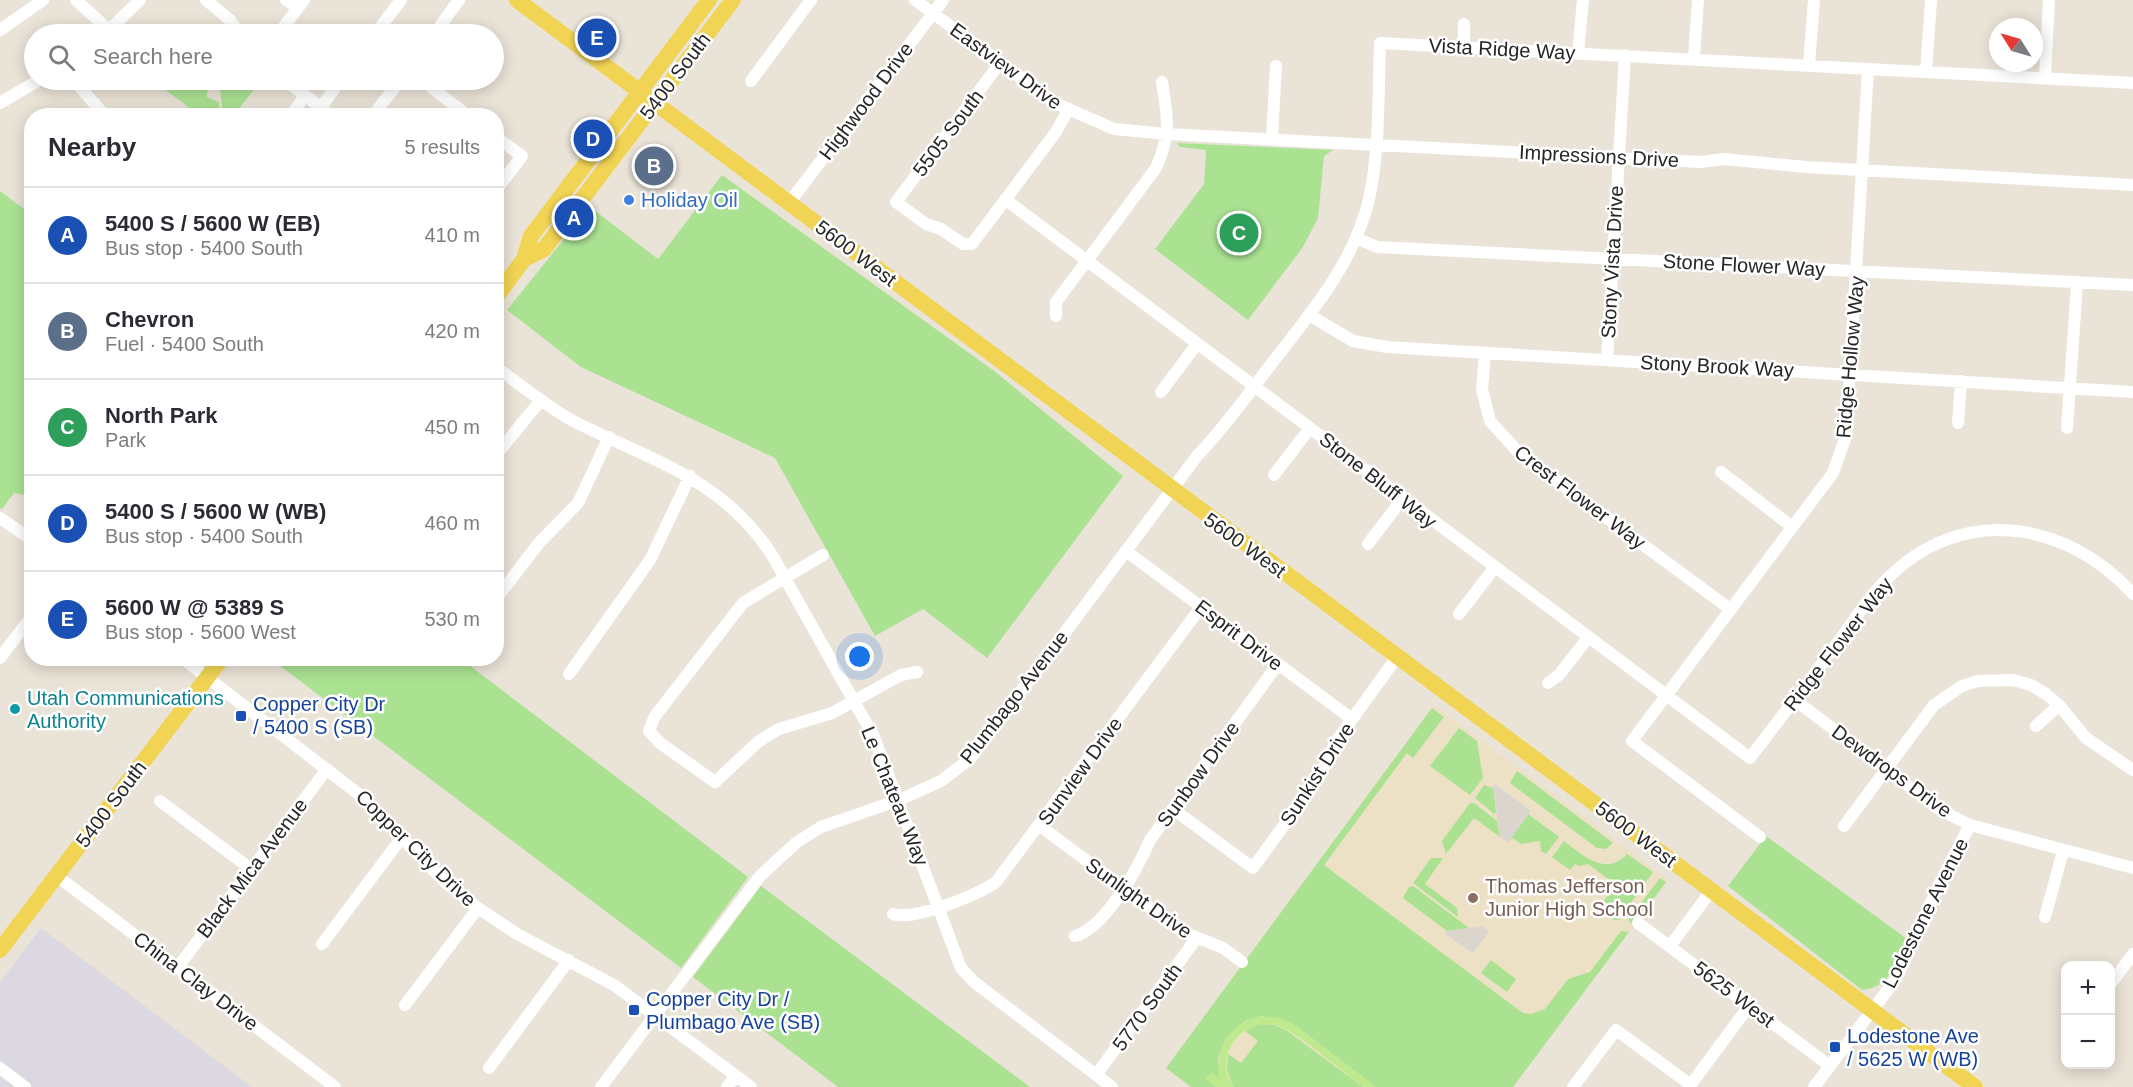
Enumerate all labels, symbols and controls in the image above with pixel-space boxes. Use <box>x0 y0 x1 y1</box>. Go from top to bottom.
pin: E <box>578 15 616 60</box>
street label: Eastview Drive <box>946 18 1066 114</box>
north arrow <box>1989 18 2043 72</box>
search box <box>24 24 504 90</box>
street label: 5400 South <box>635 29 715 123</box>
street label: Vista Ridge Way <box>1428 34 1576 64</box>
street label: Highwood Drive <box>815 38 917 164</box>
icon: search <box>45 41 78 74</box>
text: Search here <box>93 44 213 69</box>
street label: 5505 South <box>908 86 988 180</box>
pin: D <box>574 116 612 162</box>
text: Nearby <box>48 132 136 162</box>
text: 5 results <box>404 136 480 158</box>
street label: Impressions Drive <box>1519 141 1679 171</box>
pin: B <box>634 144 674 188</box>
street label: Stony Vista Drive <box>1597 185 1627 339</box>
place label: Holiday Oil <box>641 189 738 211</box>
marker: Holiday Oil <box>622 193 636 207</box>
pin: A <box>554 196 594 240</box>
pin: C <box>1220 210 1258 256</box>
text: 5400 S / 5600 W (EB) <box>105 211 320 236</box>
street label: 5600 West <box>811 216 901 291</box>
text: A <box>60 224 75 246</box>
text: 410 m <box>424 224 480 246</box>
text: Bus stop · 5400 South <box>105 237 303 259</box>
street label: Stone Flower Way <box>1662 250 1826 280</box>
street label: Ridge Hollow Way <box>1832 275 1868 439</box>
text: Chevron <box>105 307 194 332</box>
text: B <box>60 320 75 342</box>
text: 420 m <box>424 320 480 342</box>
text: Fuel · 5400 South <box>105 333 264 355</box>
street label: Stony Brook Way <box>1640 351 1794 381</box>
text: North Park <box>105 403 217 428</box>
text: C <box>60 416 75 438</box>
text: 450 m <box>424 416 480 438</box>
street label: Stone Bluff Way <box>1315 428 1441 532</box>
text: Park <box>105 429 146 451</box>
street label: Crest Flower Way <box>1510 441 1650 553</box>
text: 5400 S / 5600 W (WB) <box>105 499 326 524</box>
street label: 5600 West <box>1200 508 1290 582</box>
text: D <box>60 512 75 534</box>
text: 460 m <box>424 512 480 534</box>
text: Bus stop · 5400 South <box>105 525 303 547</box>
street label: Ridge Flower Way <box>1779 573 1897 715</box>
text: 5600 W @ 5389 S <box>105 595 284 620</box>
street label: Esprit Drive <box>1191 595 1287 675</box>
text: E <box>61 608 74 630</box>
text: 530 m <box>424 608 480 630</box>
text: Bus stop · 5600 West <box>105 621 296 643</box>
street label: Plumbago Avenue <box>955 626 1073 768</box>
your location <box>845 642 874 671</box>
place label: Utah Communications Authority <box>27 687 224 732</box>
place label: Copper City Dr / 5400 S (SB) <box>253 693 386 738</box>
marker: Utah Communications Authority <box>8 702 22 716</box>
marker: Copper City Dr / 5400 S (SB) <box>234 709 248 723</box>
street label: Sunview Drive <box>1034 713 1126 829</box>
street label: Sunbow Drive <box>1153 717 1243 831</box>
street label: Sunkist Drive <box>1276 719 1358 829</box>
street label: Dewdrops Drive <box>1828 720 1956 822</box>
street label: Le Chateau Way <box>857 723 933 869</box>
street label: 5400 South <box>71 757 151 851</box>
street label: Copper City Drive <box>352 785 480 911</box>
street label: Black Mica Avenue <box>192 794 312 942</box>
street label: 5600 West <box>1591 797 1681 872</box>
street label: Lodestone Avenue <box>1878 834 1972 992</box>
street label: Sunlight Drive <box>1082 853 1196 943</box>
place label: Thomas Jefferson Junior High School <box>1485 875 1653 920</box>
marker: Thomas Jefferson Junior High School <box>1466 891 1480 905</box>
street label: China Clay Drive <box>129 927 263 1035</box>
street label: 5625 West <box>1689 957 1779 1032</box>
street label: 5770 South <box>1108 959 1186 1055</box>
map controls <box>2061 961 2115 1069</box>
button: + <box>2061 961 2115 1015</box>
place label: Copper City Dr / Plumbago Ave (SB) <box>646 988 820 1033</box>
marker: Copper City Dr / Plumbago Ave (SB) <box>627 1003 641 1017</box>
button: − <box>2061 1015 2115 1069</box>
place label: Lodestone Ave / 5625 W (WB) <box>1847 1025 1979 1070</box>
marker: Lodestone Ave / 5625 W (WB) <box>1828 1040 1842 1054</box>

